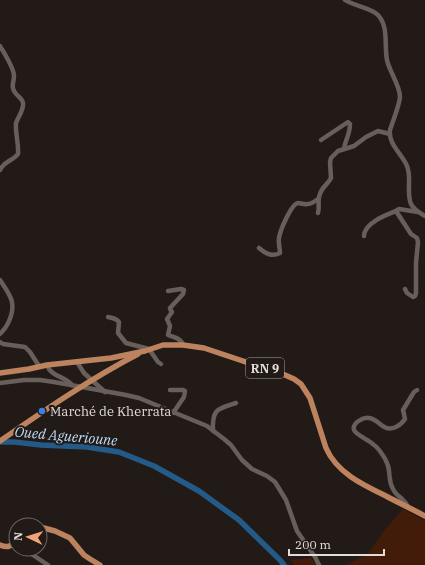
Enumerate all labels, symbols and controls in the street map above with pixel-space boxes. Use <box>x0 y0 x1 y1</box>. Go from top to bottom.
road number: RN 9 <box>246 358 284 378</box>
place label: Marché de Kherrata <box>50 403 171 420</box>
marker: Marché de Kherrata <box>37 406 47 416</box>
water label: Oued Aguerioune <box>14 423 119 450</box>
north arrow <box>8 517 48 557</box>
text: N <box>11 531 25 541</box>
scale bar <box>289 531 384 557</box>
text: 200 m <box>295 537 331 552</box>

